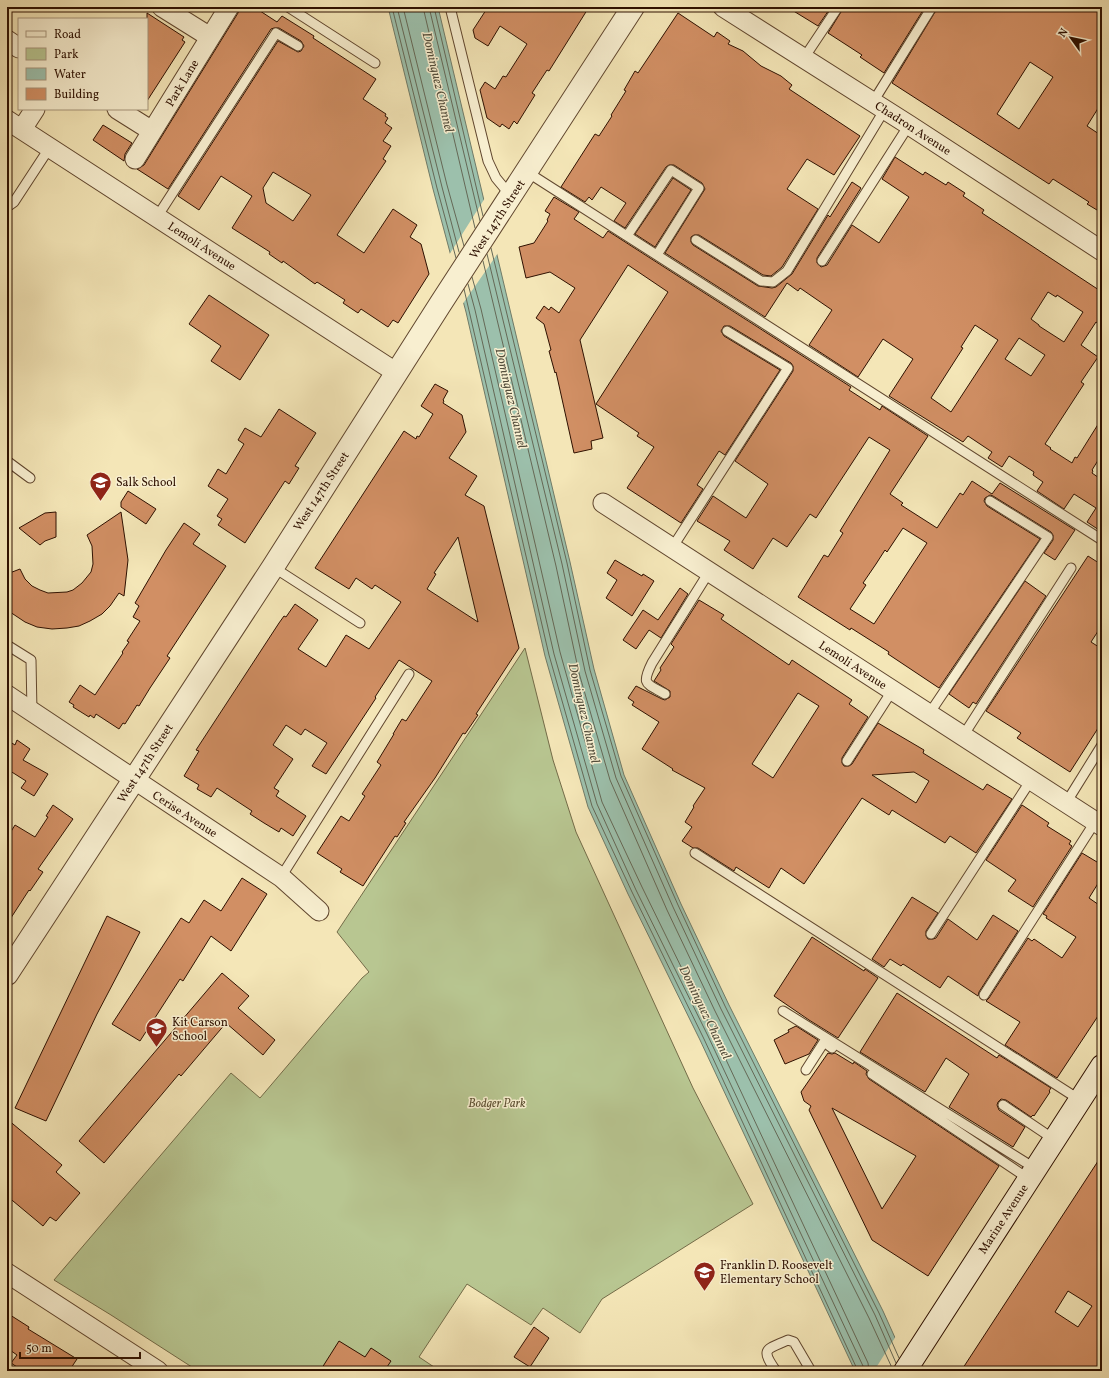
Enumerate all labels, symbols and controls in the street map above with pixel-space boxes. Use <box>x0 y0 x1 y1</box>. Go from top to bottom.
legend <box>18 18 148 110</box>
north arrow <box>1051 18 1091 58</box>
text: N <box>1055 26 1072 41</box>
text: Road <box>54 27 81 43</box>
water label: Dominguez Channel <box>417 31 458 135</box>
text: Park <box>54 47 79 63</box>
street label: Park Lane <box>162 57 203 110</box>
text: Water <box>54 67 86 83</box>
text: Building <box>54 87 99 103</box>
street label: Chadron Avenue <box>871 98 954 160</box>
street label: West 147th Street <box>466 177 529 262</box>
street label: Lemoli Avenue <box>164 219 239 275</box>
water label: Dominguez Channel <box>490 347 531 451</box>
street label: West 147th Street <box>290 449 353 534</box>
school or university icon: Salk School <box>88 469 114 502</box>
place label: Salk School <box>116 475 177 491</box>
street label: Lemoli Avenue <box>815 638 890 694</box>
water label: Dominguez Channel <box>563 662 604 766</box>
street label: West 147th Street <box>114 721 177 806</box>
street label: Cerise Avenue <box>149 788 220 842</box>
water label: Dominguez Channel <box>674 963 735 1064</box>
place label: Kit Carson School <box>172 1015 228 1045</box>
school or university icon: Kit Carson School <box>143 1016 169 1049</box>
park label: Bodger Park <box>468 1096 526 1112</box>
street label: Marine Avenue <box>975 1181 1033 1258</box>
place label: Franklin D. Roosevelt Elementary School <box>720 1258 833 1288</box>
school or university icon: Franklin D. Roosevelt Elementary School <box>691 1259 717 1292</box>
scale bar <box>20 1334 140 1360</box>
text: 50 m <box>26 1341 52 1357</box>

